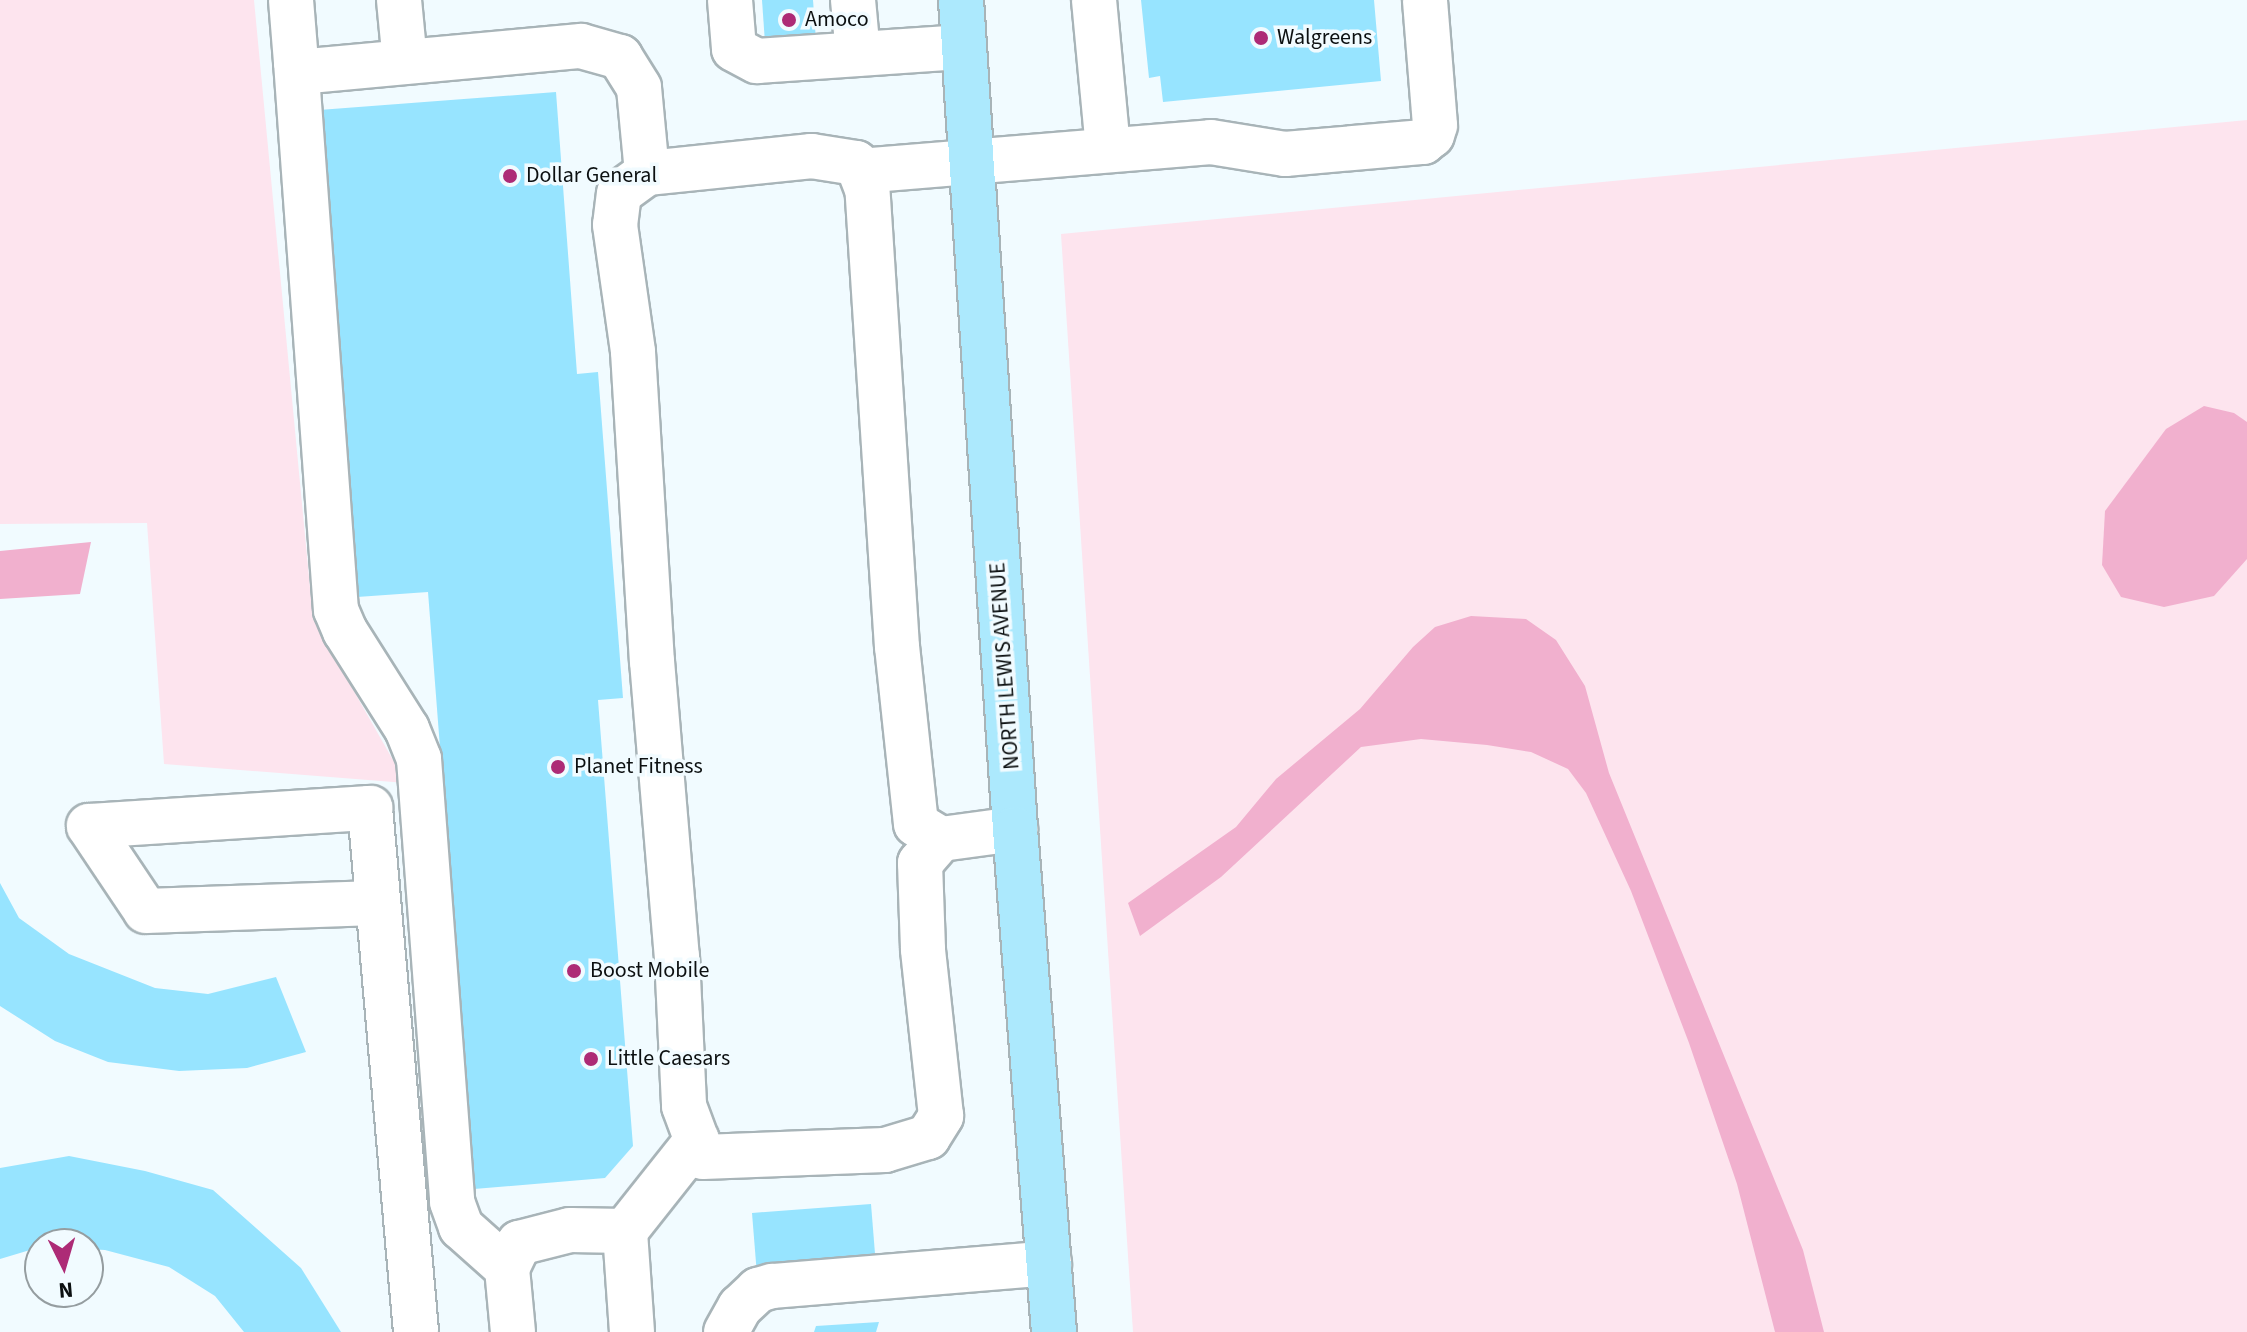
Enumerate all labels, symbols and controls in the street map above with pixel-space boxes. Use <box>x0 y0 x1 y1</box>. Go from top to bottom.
place label: Amoco <box>805 7 869 33</box>
marker: Amoco <box>780 11 798 29</box>
place label: Walgreens <box>1277 25 1372 51</box>
marker: Walgreens <box>1252 29 1270 47</box>
place label: Dollar General <box>526 163 657 189</box>
marker: Dollar General <box>501 167 519 185</box>
street label: NORTH LEWIS AVENUE <box>985 561 1025 771</box>
place label: Planet Fitness <box>574 754 703 780</box>
marker: Planet Fitness <box>549 758 567 776</box>
place label: Boost Mobile <box>590 958 709 984</box>
marker: Boost Mobile <box>565 962 583 980</box>
place label: Little Caesars <box>607 1046 730 1072</box>
marker: Little Caesars <box>582 1050 600 1068</box>
north arrow <box>24 1228 104 1308</box>
text: N <box>57 1273 75 1306</box>

